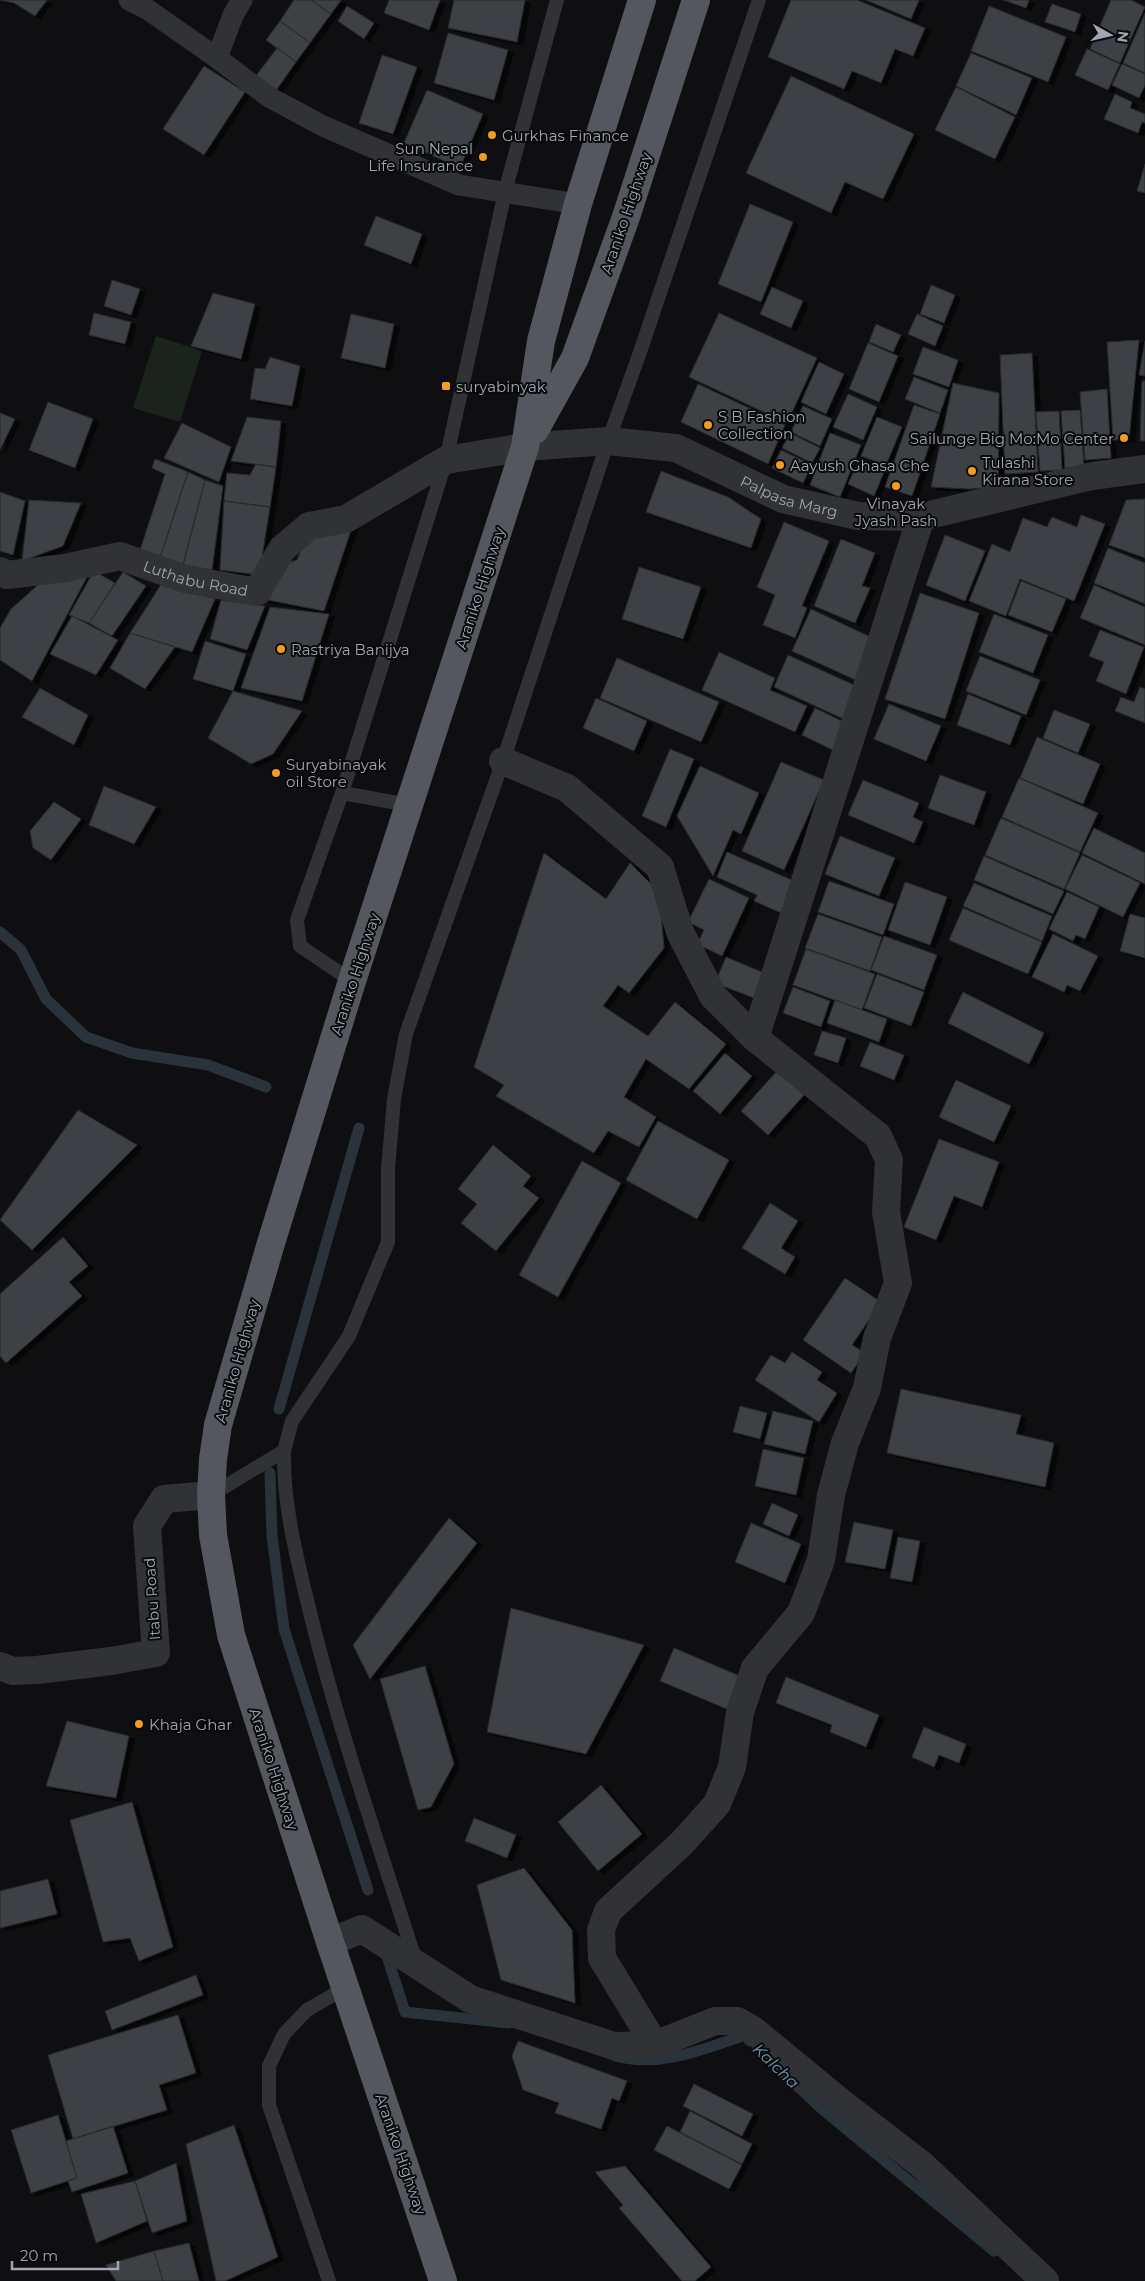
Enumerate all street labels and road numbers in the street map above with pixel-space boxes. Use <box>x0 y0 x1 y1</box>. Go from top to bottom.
street label: Araniko Highway <box>596 149 656 276</box>
street label: Palpasa Marg <box>737 471 840 521</box>
street label: Araniko Highway <box>451 524 509 651</box>
street label: Luthabu Road <box>141 556 250 600</box>
street label: Araniko Highway <box>326 910 384 1037</box>
street label: Araniko Highway <box>210 1296 264 1425</box>
street label: Itabu Road <box>140 1557 164 1641</box>
street label: Araniko Highway <box>245 1706 303 1833</box>
street label: Araniko Highway <box>371 2091 431 2218</box>

